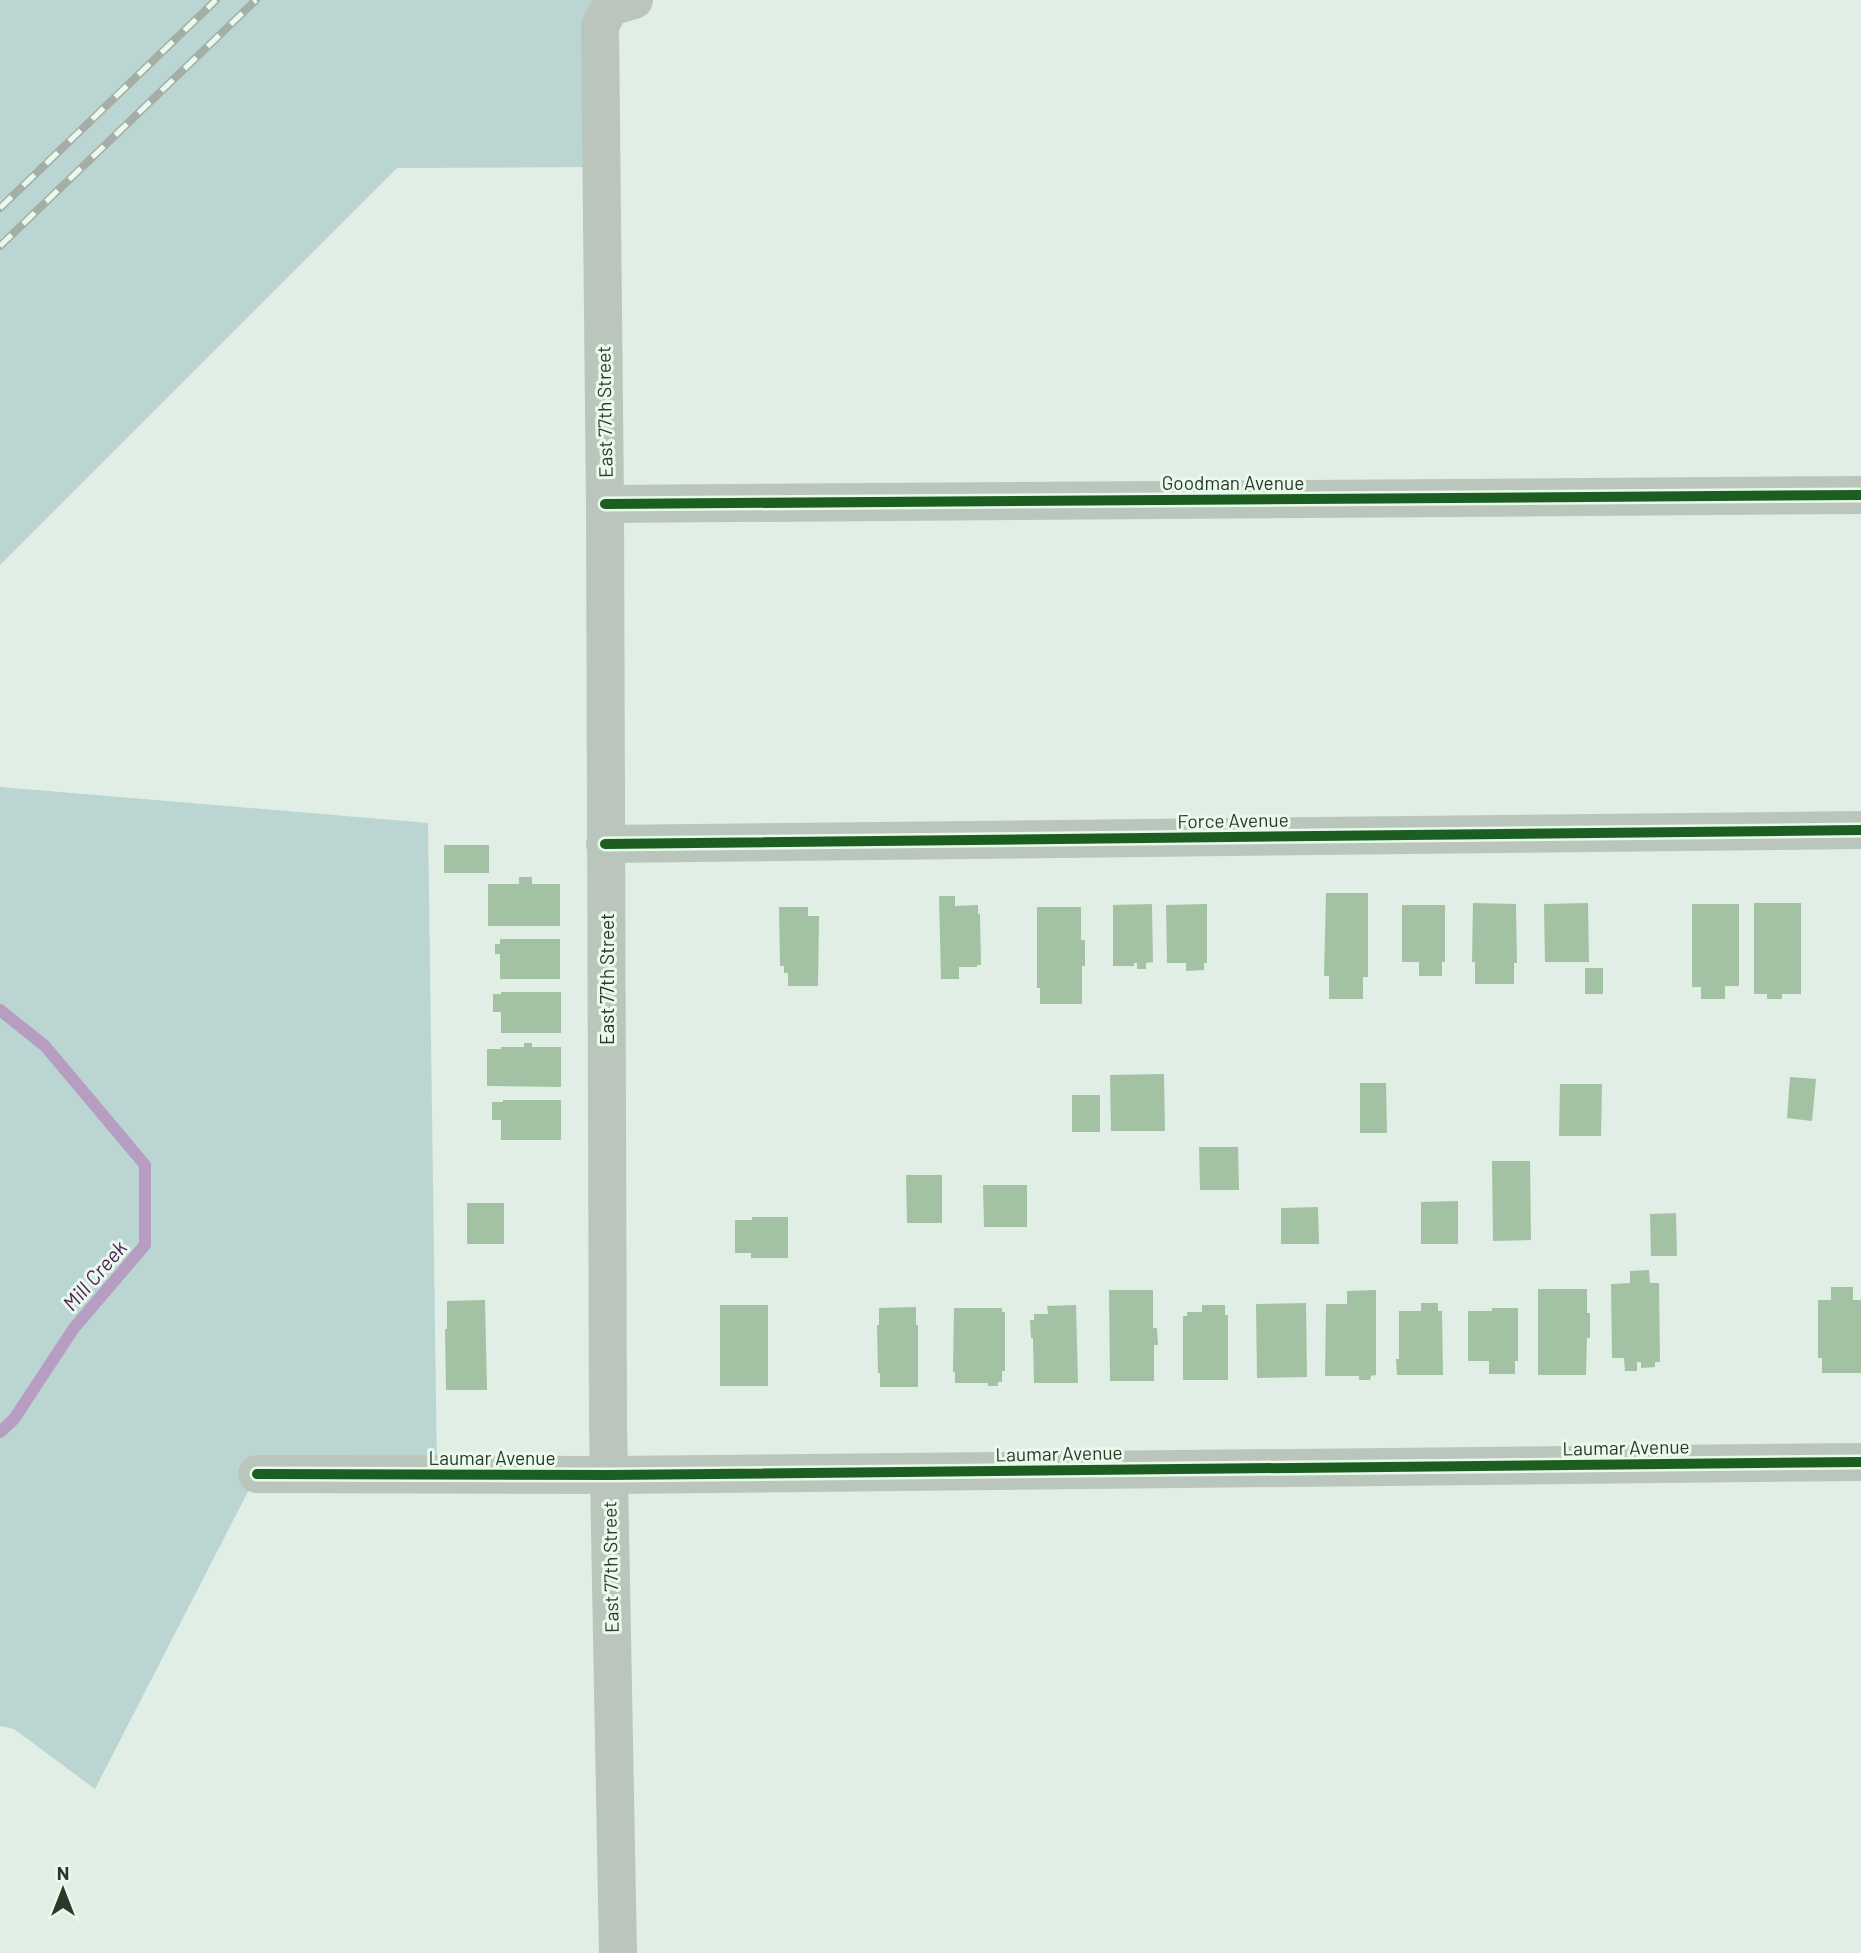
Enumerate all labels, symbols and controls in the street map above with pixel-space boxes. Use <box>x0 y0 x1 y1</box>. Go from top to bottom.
street label: East 77th Street <box>591 346 617 478</box>
street label: Goodman Avenue <box>1162 471 1304 494</box>
street label: Force Avenue <box>1177 808 1289 832</box>
street label: East 77th Street <box>595 913 618 1045</box>
water label: Mill Creek <box>57 1234 132 1315</box>
street label: Laumar Avenue <box>1562 1434 1690 1460</box>
street label: Laumar Avenue <box>995 1440 1123 1466</box>
street label: Laumar Avenue <box>428 1446 556 1469</box>
street label: East 77th Street <box>597 1501 623 1633</box>
north arrow <box>28 1855 98 1925</box>
text: N <box>57 1861 69 1884</box>

